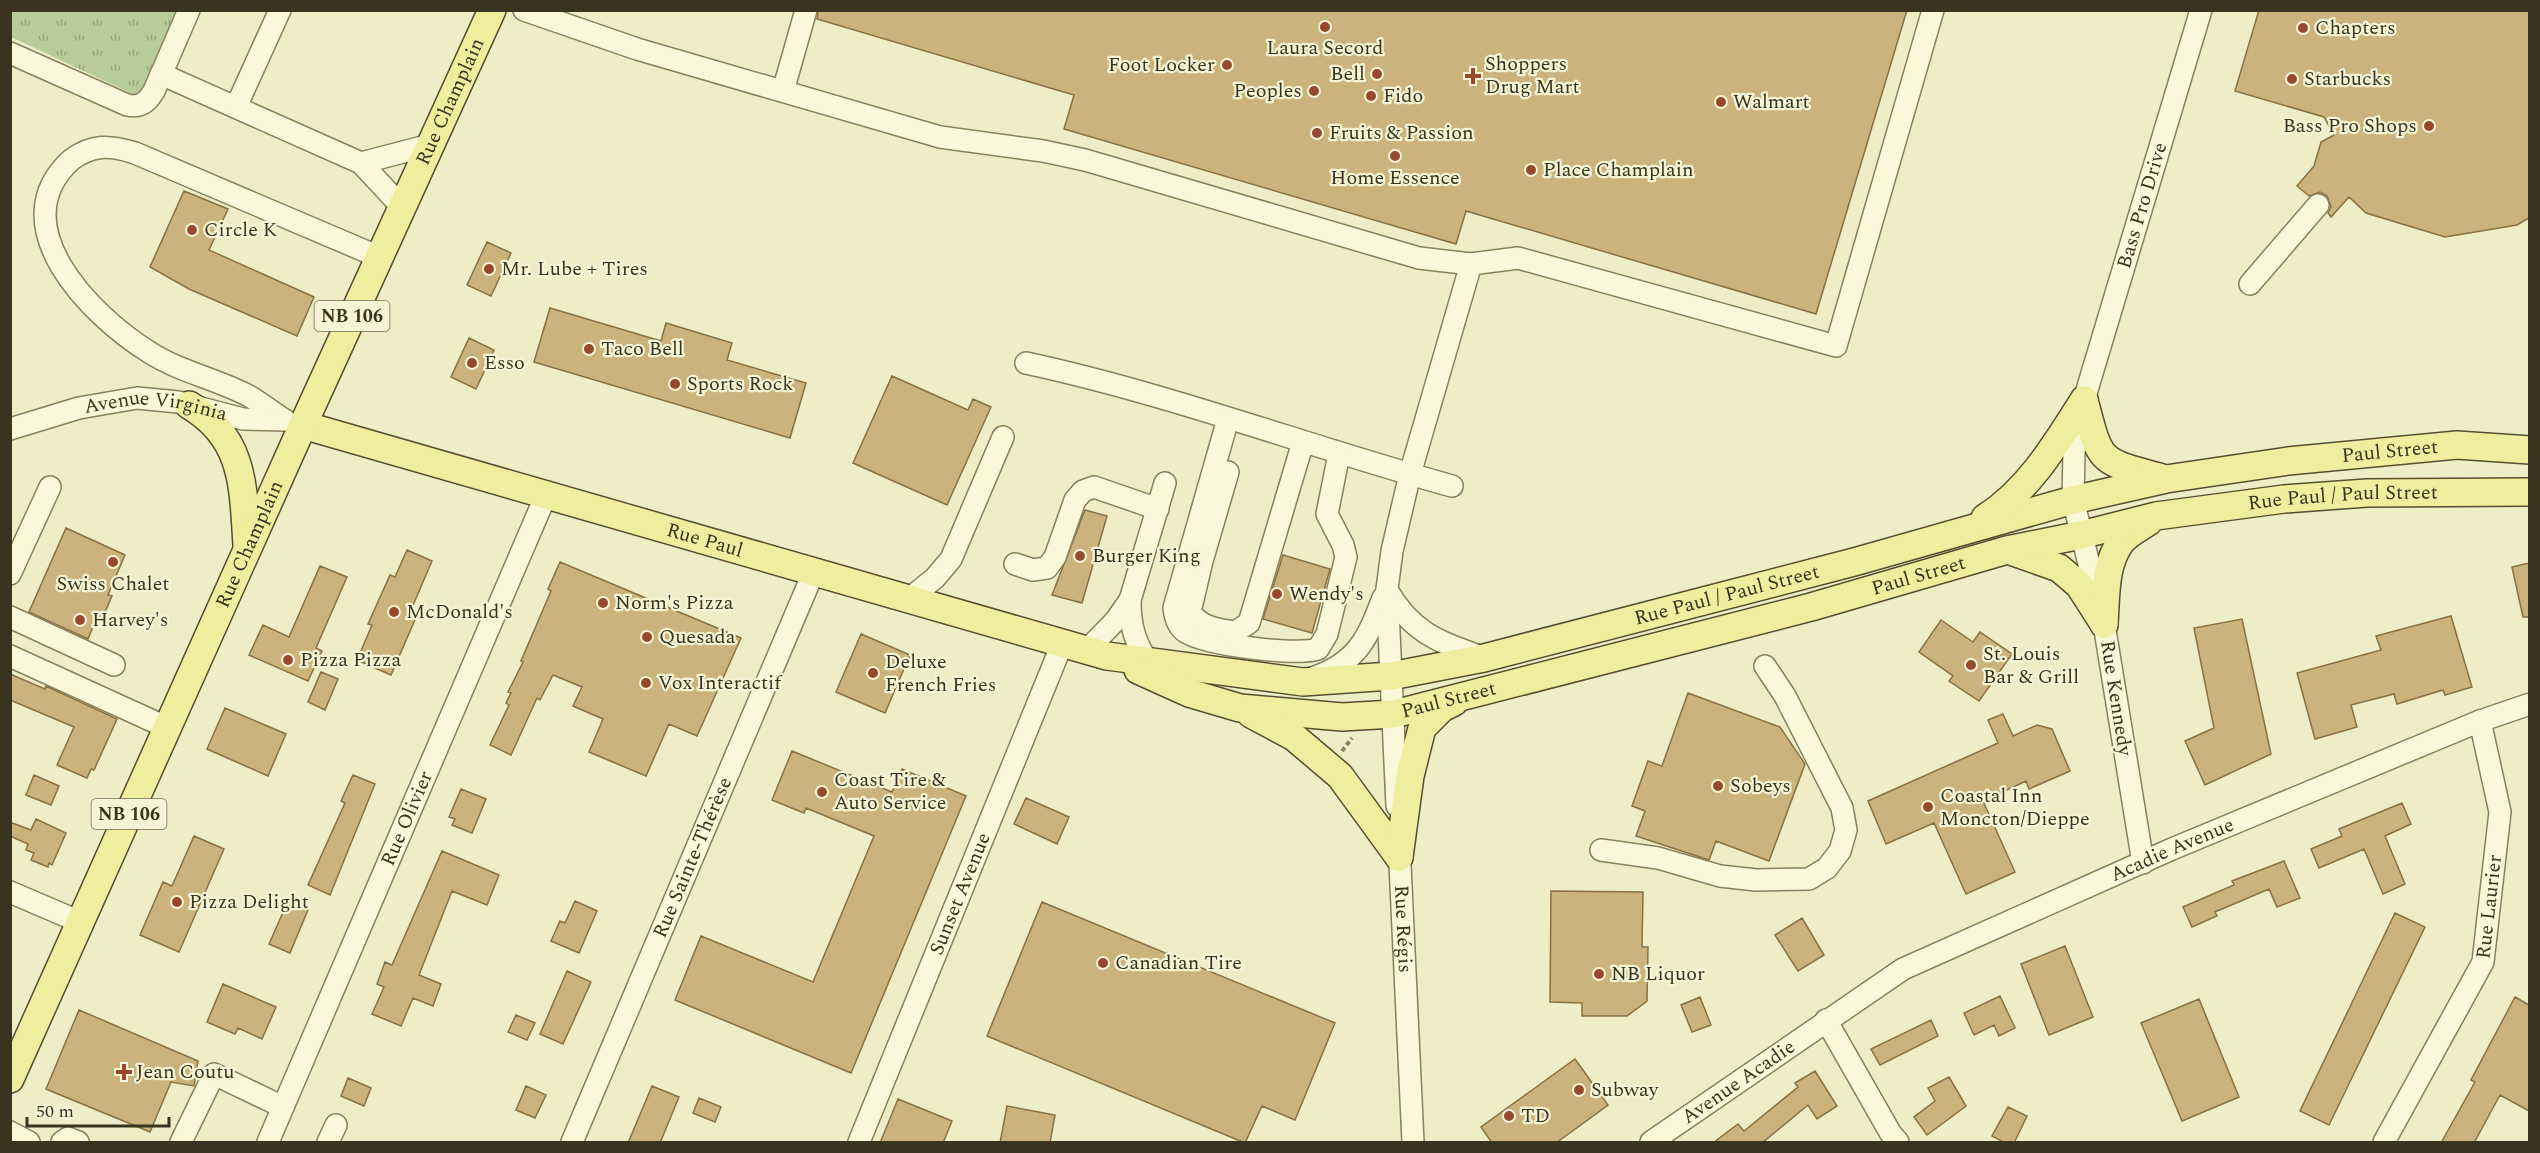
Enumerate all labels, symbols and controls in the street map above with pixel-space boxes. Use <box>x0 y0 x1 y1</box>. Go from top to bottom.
place label: Chapters <box>2315 13 2396 43</box>
marker: Laura Secord <box>1318 20 1332 34</box>
marker: Chapters <box>2296 21 2310 35</box>
street label: Rue Champlain <box>408 33 492 170</box>
place label: Laura Secord <box>1267 33 1383 63</box>
place label: Shoppers Drug Mart <box>1485 49 1580 102</box>
place label: Foot Locker <box>1108 50 1215 80</box>
marker: Foot Locker <box>1220 58 1234 72</box>
place label: Bell <box>1330 59 1365 89</box>
place label: Starbucks <box>2304 64 2391 94</box>
marker: Bell <box>1370 67 1384 81</box>
marker: Shoppers Drug Mart <box>1466 69 1480 83</box>
marker: Starbucks <box>2285 72 2299 86</box>
place label: Peoples <box>1234 76 1302 106</box>
place label: Fido <box>1383 81 1423 111</box>
marker: Peoples <box>1307 84 1321 98</box>
place label: Walmart <box>1733 87 1810 117</box>
marker: Fido <box>1364 89 1378 103</box>
marker: Walmart <box>1714 95 1728 109</box>
place label: Bass Pro Shops <box>2283 111 2417 141</box>
place label: Fruits & Passion <box>1329 118 1474 148</box>
marker: Bass Pro Shops <box>2422 119 2436 133</box>
marker: Fruits & Passion <box>1310 126 1324 140</box>
street label: Bass Pro Drive <box>2109 139 2175 272</box>
marker: Home Essence <box>1388 149 1402 163</box>
place label: Place Champlain <box>1543 155 1694 185</box>
place label: Home Essence <box>1330 163 1460 193</box>
marker: Place Champlain <box>1524 163 1538 177</box>
place label: Circle K <box>204 215 278 245</box>
marker: Circle K <box>185 223 199 237</box>
place label: Mr. Lube + Tires <box>501 254 648 284</box>
marker: Mr. Lube + Tires <box>482 262 496 276</box>
road number: NB 106 <box>314 301 389 331</box>
place label: Taco Bell <box>601 334 684 364</box>
marker: Taco Bell <box>582 342 596 356</box>
place label: Esso <box>484 348 525 378</box>
marker: Esso <box>465 356 479 370</box>
place label: Sports Rock <box>687 369 793 399</box>
marker: Sports Rock <box>668 377 682 391</box>
street label: Avenue Virginia <box>82 383 231 429</box>
street label: Paul Street <box>2340 432 2439 471</box>
street label: Rue Champlain <box>208 476 291 613</box>
street label: Rue Paul / Paul Street <box>2246 478 2438 519</box>
street label: Rue Paul <box>663 515 747 566</box>
place label: Burger King <box>1092 541 1201 571</box>
street label: Paul Street <box>1868 548 1969 604</box>
marker: Burger King <box>1073 549 1087 563</box>
marker: Swiss Chalet <box>106 555 120 569</box>
street label: Rue Paul / Paul Street <box>1631 557 1823 633</box>
place label: Swiss Chalet <box>57 569 169 599</box>
place label: Wendy's <box>1289 579 1364 609</box>
marker: Wendy's <box>1270 587 1284 601</box>
place label: Norm's Pizza <box>615 588 734 618</box>
marker: Norm's Pizza <box>596 596 610 610</box>
place label: McDonald's <box>406 597 513 627</box>
place label: Harvey's <box>92 605 168 635</box>
marker: McDonald's <box>387 605 401 619</box>
marker: Harvey's <box>73 613 87 627</box>
place label: Quesada <box>659 622 736 652</box>
marker: Quesada <box>640 630 654 644</box>
street label: Rue Kennedy <box>2092 638 2140 759</box>
place label: St. Louis Bar & Grill <box>1983 639 2079 692</box>
place label: Pizza Pizza <box>300 645 401 675</box>
place label: Deluxe French Fries <box>885 647 996 700</box>
marker: Pizza Pizza <box>281 653 295 667</box>
marker: St. Louis Bar & Grill <box>1964 658 1978 672</box>
marker: Deluxe French Fries <box>866 666 880 680</box>
place label: Vox Interactif <box>658 668 783 698</box>
street label: Paul Street <box>1398 673 1499 727</box>
marker: Vox Interactif <box>639 676 653 690</box>
place label: Coast Tire & Auto Service <box>834 765 946 818</box>
street label: Rue Olivier <box>373 766 441 871</box>
place label: Sobeys <box>1730 771 1791 801</box>
street label: Rue Sainte-Thérèse <box>645 772 740 943</box>
marker: Sobeys <box>1711 779 1725 793</box>
place label: Coastal Inn Moncton/Dieppe <box>1940 781 2090 834</box>
marker: Coast Tire & Auto Service <box>815 785 829 799</box>
road number: NB 106 <box>92 799 166 829</box>
marker: Coastal Inn Moncton/Dieppe <box>1921 800 1935 814</box>
street label: Acadie Avenue <box>2105 810 2239 890</box>
street label: Sunset Avenue <box>922 828 999 960</box>
street label: Rue Laurier <box>2468 853 2510 960</box>
street label: Rue Régis <box>1386 884 1420 974</box>
place label: Pizza Delight <box>189 887 309 917</box>
marker: Pizza Delight <box>170 895 184 909</box>
place label: Canadian Tire <box>1115 948 1242 978</box>
marker: Canadian Tire <box>1096 956 1110 970</box>
place label: NB Liquor <box>1611 959 1705 989</box>
marker: NB Liquor <box>1592 967 1606 981</box>
street label: Avenue Acadie <box>1675 1032 1801 1132</box>
place label: Jean Coutu <box>136 1057 234 1087</box>
marker: Jean Coutu <box>117 1065 131 1079</box>
place label: Subway <box>1591 1075 1660 1105</box>
marker: Subway <box>1572 1083 1586 1097</box>
scale bar <box>27 1090 170 1128</box>
text: 50 m <box>36 1098 74 1125</box>
place label: TD <box>1521 1101 1550 1131</box>
marker: TD <box>1502 1109 1516 1123</box>

